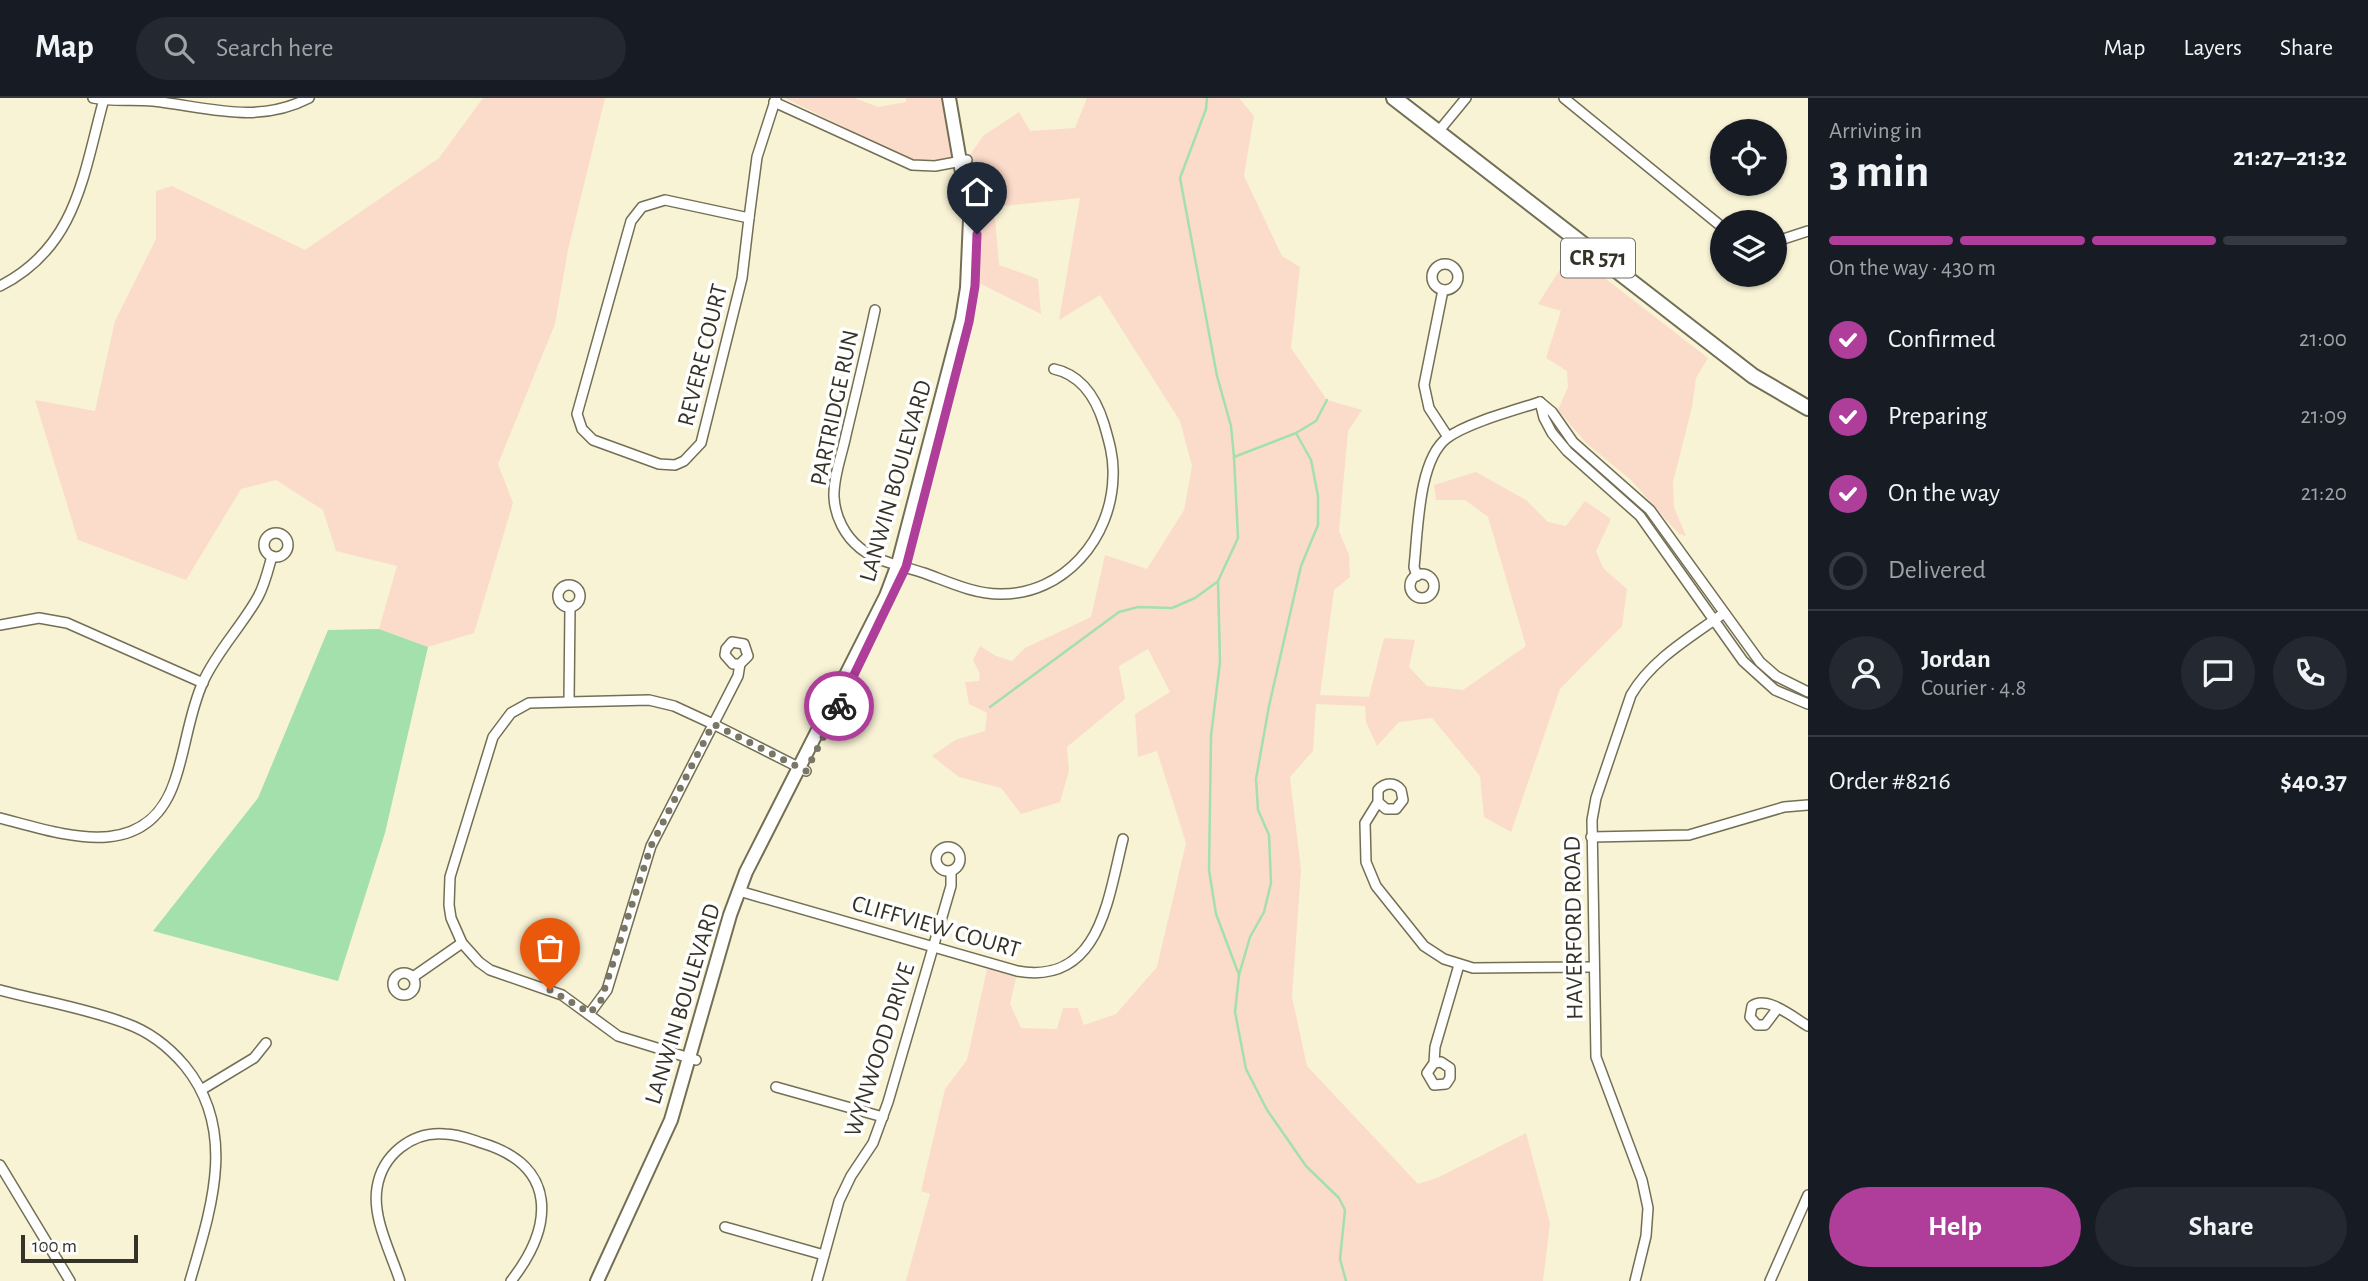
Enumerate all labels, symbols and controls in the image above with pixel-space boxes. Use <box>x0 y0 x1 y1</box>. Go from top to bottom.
search box <box>136 17 626 80</box>
icon: search <box>160 29 198 67</box>
text: Map <box>35 31 94 64</box>
text: Search here <box>216 35 334 61</box>
text: Map <box>2103 36 2145 60</box>
text: Layers <box>2183 36 2242 60</box>
text: Share <box>2280 36 2333 60</box>
map controls <box>1710 119 1787 287</box>
button: locate <box>1710 119 1787 196</box>
text: Arriving in <box>1829 120 1922 143</box>
text: 21:27–21:32 <box>2233 144 2347 170</box>
text: 3 min <box>1829 149 1929 195</box>
pin <box>947 162 1007 234</box>
icon: home <box>958 173 996 211</box>
button: layers <box>1710 210 1787 287</box>
road number: CR 571 <box>1561 238 1635 278</box>
text: On the way · 430 m <box>1829 257 1996 280</box>
street label: REVERE COURT <box>674 281 732 429</box>
icon: check <box>1829 321 1867 359</box>
text: Confirmed <box>1888 326 1996 352</box>
street label: PARTRIDGE RUN <box>807 328 863 488</box>
text: 21:00 <box>2299 328 2347 351</box>
street label: LANWIN BOULEVARD <box>856 377 936 585</box>
icon: check <box>1829 398 1867 436</box>
text: Preparing <box>1888 403 1987 429</box>
text: 21:09 <box>2300 405 2347 428</box>
icon: check <box>1829 475 1867 513</box>
text: On the way <box>1888 480 2000 506</box>
text: 21:20 <box>2301 482 2347 505</box>
text: Delivered <box>1888 557 1986 583</box>
button: person <box>1829 636 1903 710</box>
button: chat <box>2181 636 2255 710</box>
button: phone <box>2273 636 2347 710</box>
text: Jordan <box>1921 646 1991 672</box>
courier <box>804 671 874 741</box>
text: Courier · 4.8 <box>1921 677 2026 700</box>
icon: bike <box>820 687 858 725</box>
text: Order #8216 <box>1829 768 1951 794</box>
text: $40.37 <box>2280 768 2347 794</box>
street label: HAVERFORD ROAD <box>1560 836 1588 1020</box>
street label: CLIFFVIEW COURT <box>849 891 1023 963</box>
street label: LANWIN BOULEVARD <box>641 901 725 1107</box>
pin <box>520 918 580 990</box>
icon: bag <box>531 929 569 967</box>
street label: WYNWOOD DRIVE <box>841 960 920 1140</box>
button: Help <box>1829 1187 2081 1267</box>
button: Share <box>2095 1187 2347 1267</box>
scale bar <box>21 1232 138 1264</box>
text: 100 m <box>32 1237 77 1256</box>

